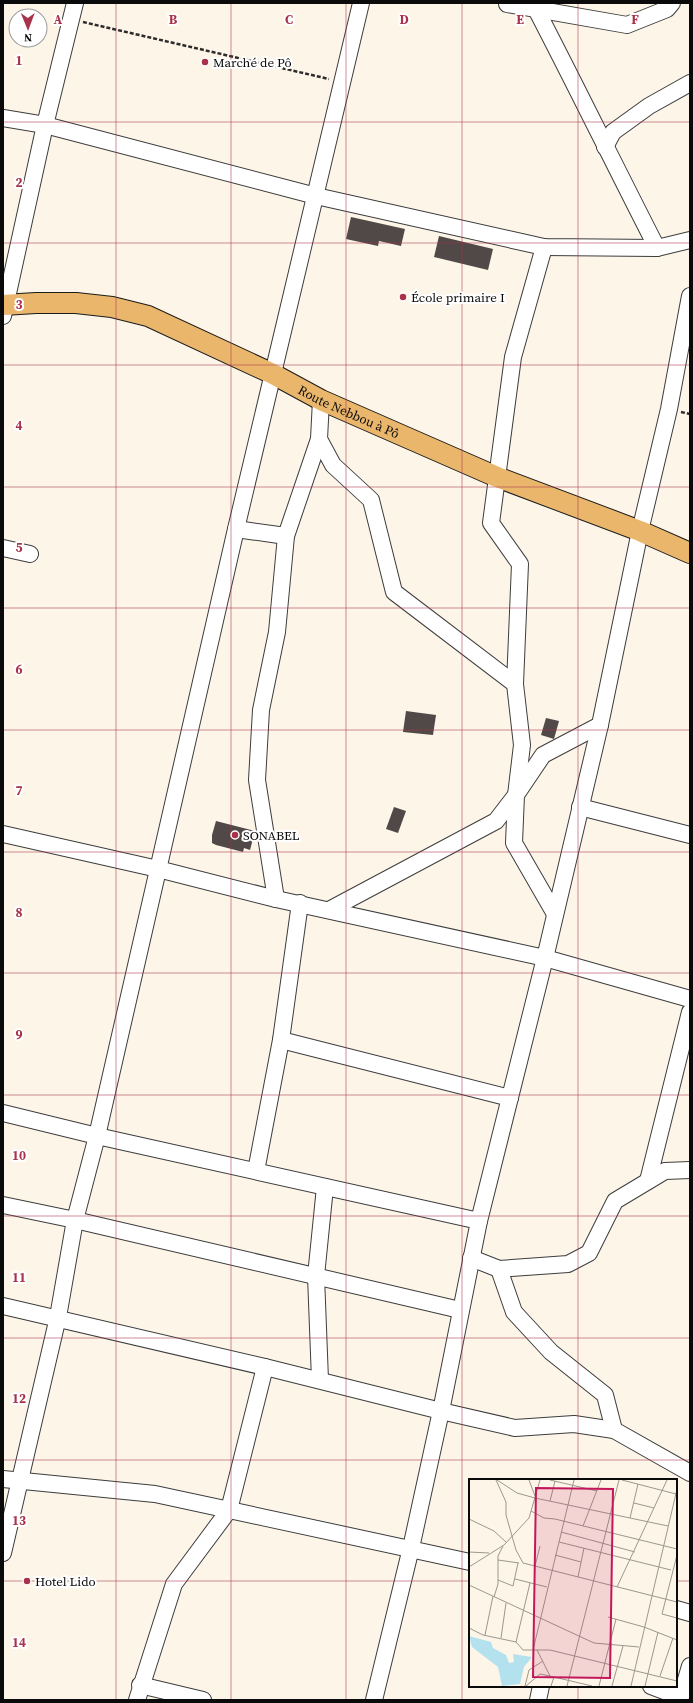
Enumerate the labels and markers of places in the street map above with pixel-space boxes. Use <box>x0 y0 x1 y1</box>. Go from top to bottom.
place label: Marché de Pô <box>213 54 292 71</box>
marker: Marché de Pô <box>200 57 210 67</box>
place label: École primaire I <box>411 289 505 306</box>
marker: École primaire I <box>398 292 408 302</box>
place label: SONABEL <box>243 827 300 844</box>
marker: SONABEL <box>230 830 240 840</box>
place label: Hotel Lido <box>35 1573 96 1590</box>
marker: Hotel Lido <box>22 1576 32 1586</box>

